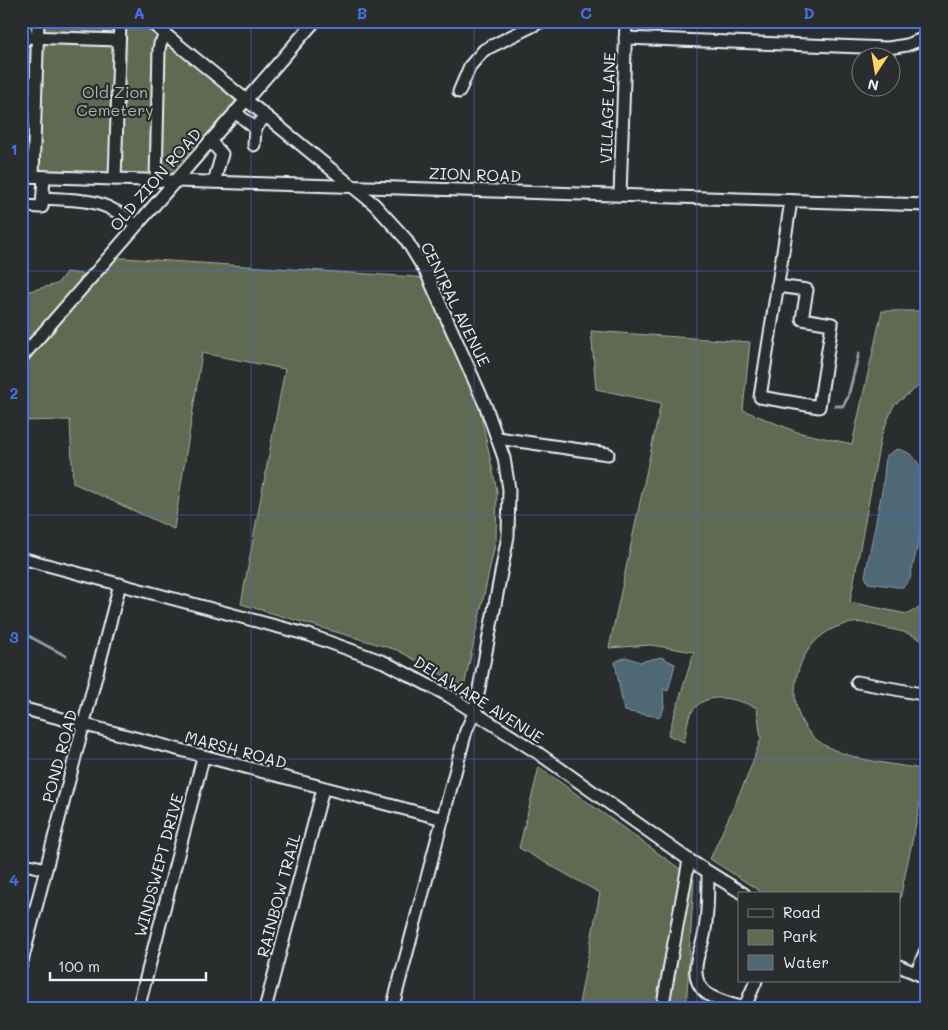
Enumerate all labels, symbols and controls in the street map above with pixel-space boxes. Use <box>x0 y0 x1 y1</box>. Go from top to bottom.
text: A <box>133 2 145 23</box>
text: B <box>357 2 367 23</box>
text: C <box>580 2 592 23</box>
text: D <box>803 2 815 23</box>
north arrow <box>850 48 900 98</box>
street label: VILLAGE LANE <box>595 52 619 164</box>
text: N <box>866 75 880 96</box>
park label: Old Zion Cemetery <box>76 81 154 120</box>
street label: OLD ZION ROAD <box>105 123 205 235</box>
text: 1 <box>10 138 18 159</box>
street label: ZION ROAD <box>428 162 522 186</box>
street label: CENTRAL AVENUE <box>417 238 495 370</box>
text: 2 <box>10 382 19 403</box>
text: 3 <box>9 626 19 647</box>
street label: DELAWARE AVENUE <box>410 651 548 747</box>
street label: POND ROAD <box>37 707 81 805</box>
street label: MARSH ROAD <box>183 725 289 773</box>
street label: WINDSWEPT DRIVE <box>129 791 187 939</box>
street label: RAINBOW TRAIL <box>251 830 305 959</box>
text: 4 <box>9 869 19 890</box>
legend <box>738 892 900 982</box>
text: Road <box>783 902 820 922</box>
text: Park <box>783 926 817 946</box>
scale bar <box>50 950 206 982</box>
text: Water <box>783 952 829 972</box>
text: 100 m <box>58 956 100 976</box>

